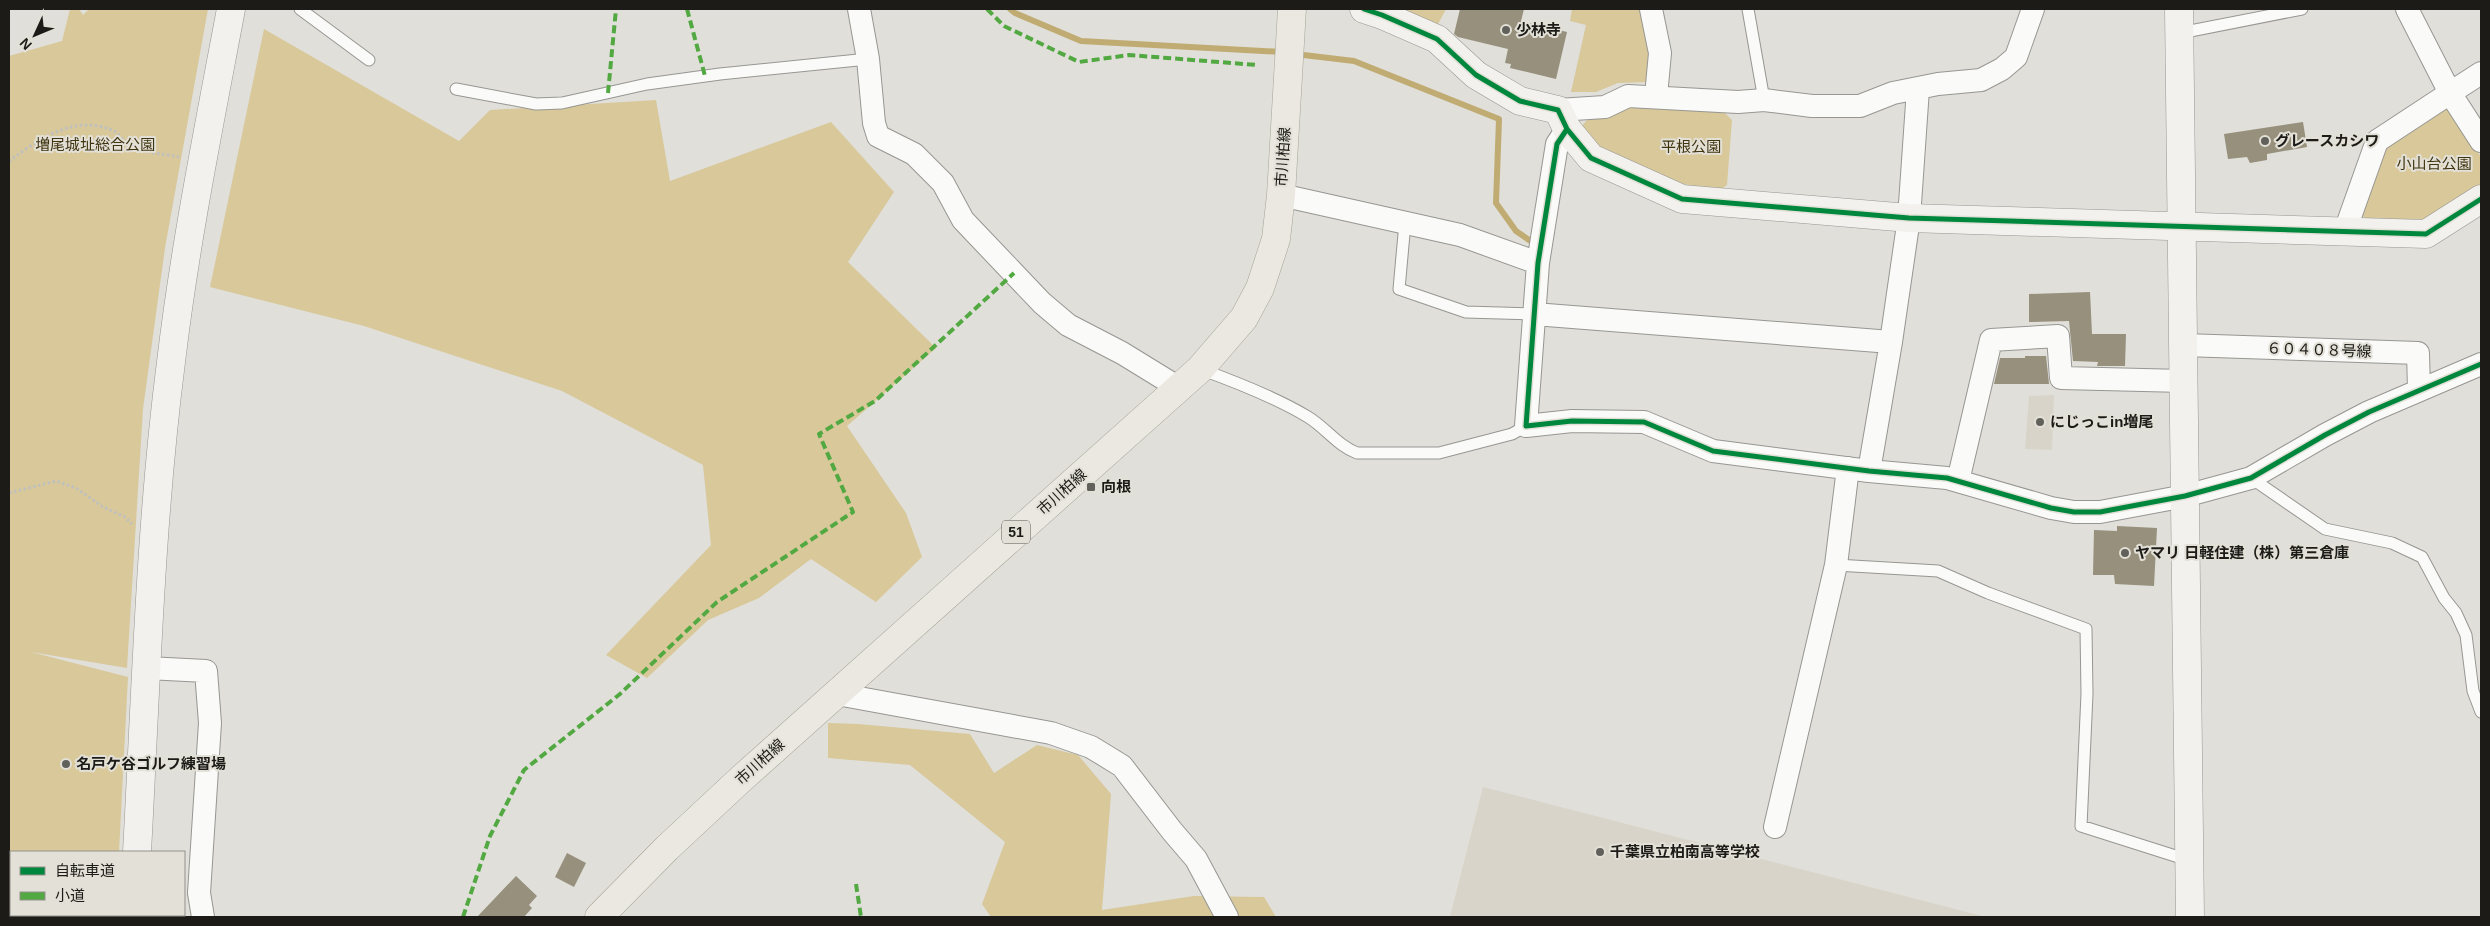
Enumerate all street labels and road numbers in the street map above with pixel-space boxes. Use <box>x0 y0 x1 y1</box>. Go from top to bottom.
street label: 市川柏線 <box>1272 126 1293 187</box>
street label: ６０４０８号線 <box>2266 339 2372 360</box>
street label: 市川柏線 <box>1034 465 1090 518</box>
road number: 51 <box>1002 520 1030 544</box>
street label: 市川柏線 <box>732 735 788 788</box>

